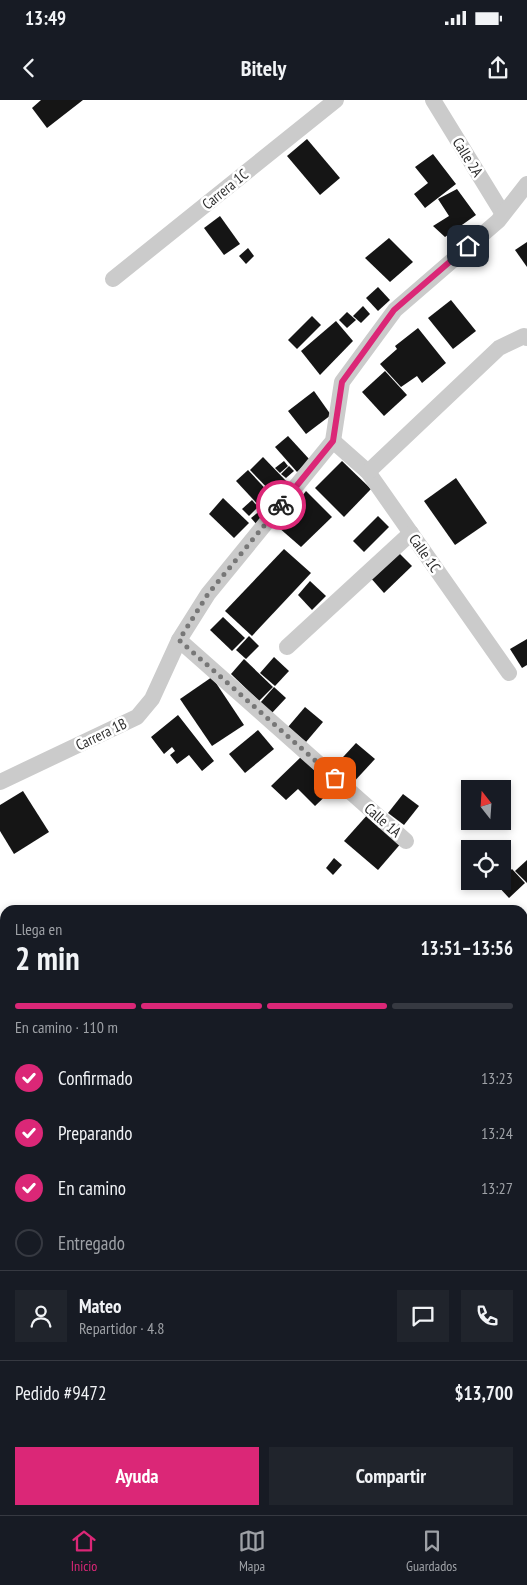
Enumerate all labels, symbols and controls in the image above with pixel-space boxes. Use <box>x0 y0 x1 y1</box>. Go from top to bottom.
text: 13:49 <box>25 6 66 30</box>
icon: back <box>15 54 43 82</box>
text: Bitely <box>241 54 286 82</box>
icon: share <box>484 54 512 82</box>
street label: Calle 2A <box>449 134 488 181</box>
street label: Carrera 1C <box>198 165 252 213</box>
pin <box>447 225 489 267</box>
icon: home <box>454 232 482 260</box>
courier <box>256 480 306 530</box>
icon: bike <box>267 491 295 519</box>
street label: Calle 1C <box>405 530 445 576</box>
street label: Carrera 1B <box>72 714 130 754</box>
pin <box>314 757 356 799</box>
icon: bag <box>321 764 349 792</box>
north arrow <box>461 780 511 830</box>
map controls <box>461 780 511 890</box>
street label: Calle 1A <box>361 799 406 842</box>
button: locate <box>461 840 511 890</box>
text: Llega en <box>15 919 62 939</box>
text: 13:51–13:56 <box>420 936 513 960</box>
text: 2 min <box>15 937 80 979</box>
text: En camino · 110 m <box>15 1017 118 1037</box>
icon: check <box>15 1064 43 1092</box>
text: Confirmado <box>58 1066 133 1090</box>
text: 13:23 <box>481 1068 513 1088</box>
icon: check <box>15 1119 43 1147</box>
text: Preparando <box>58 1121 133 1145</box>
text: 13:24 <box>481 1123 513 1143</box>
icon: check <box>15 1174 43 1202</box>
text: En camino <box>58 1176 126 1200</box>
text: 13:27 <box>481 1178 513 1198</box>
text: Entregado <box>58 1231 125 1255</box>
button: person <box>15 1290 67 1342</box>
button: chat <box>397 1290 449 1342</box>
button: phone <box>461 1290 513 1342</box>
text: Mateo <box>79 1294 122 1318</box>
text: Repartidor · 4.8 <box>79 1318 164 1338</box>
text: Pedido #9472 <box>15 1381 106 1405</box>
text: $13,700 <box>454 1381 513 1405</box>
button: Ayuda <box>15 1447 259 1505</box>
button: Compartir <box>269 1447 513 1505</box>
tab: Inicio <box>70 1527 98 1575</box>
tab: Mapa <box>238 1527 266 1575</box>
tab: Guardados <box>406 1527 457 1575</box>

